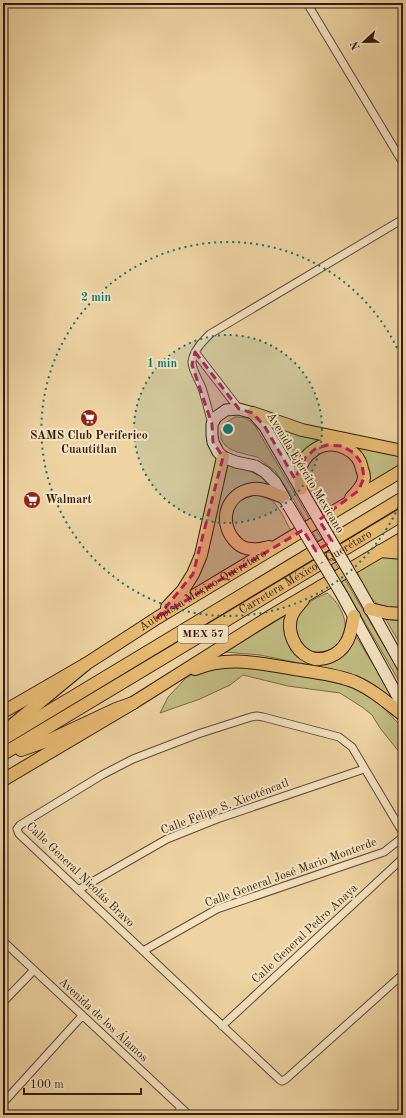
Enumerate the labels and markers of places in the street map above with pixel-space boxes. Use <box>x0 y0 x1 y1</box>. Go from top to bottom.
supermarket icon: SAMS Club Periferico Cuautitlan <box>79 408 99 428</box>
centre of rings <box>221 422 235 436</box>
place label: SAMS Club Periferico Cuautitlan <box>30 430 148 456</box>
supermarket icon: Walmart <box>22 490 42 510</box>
place label: Walmart <box>45 494 92 506</box>

